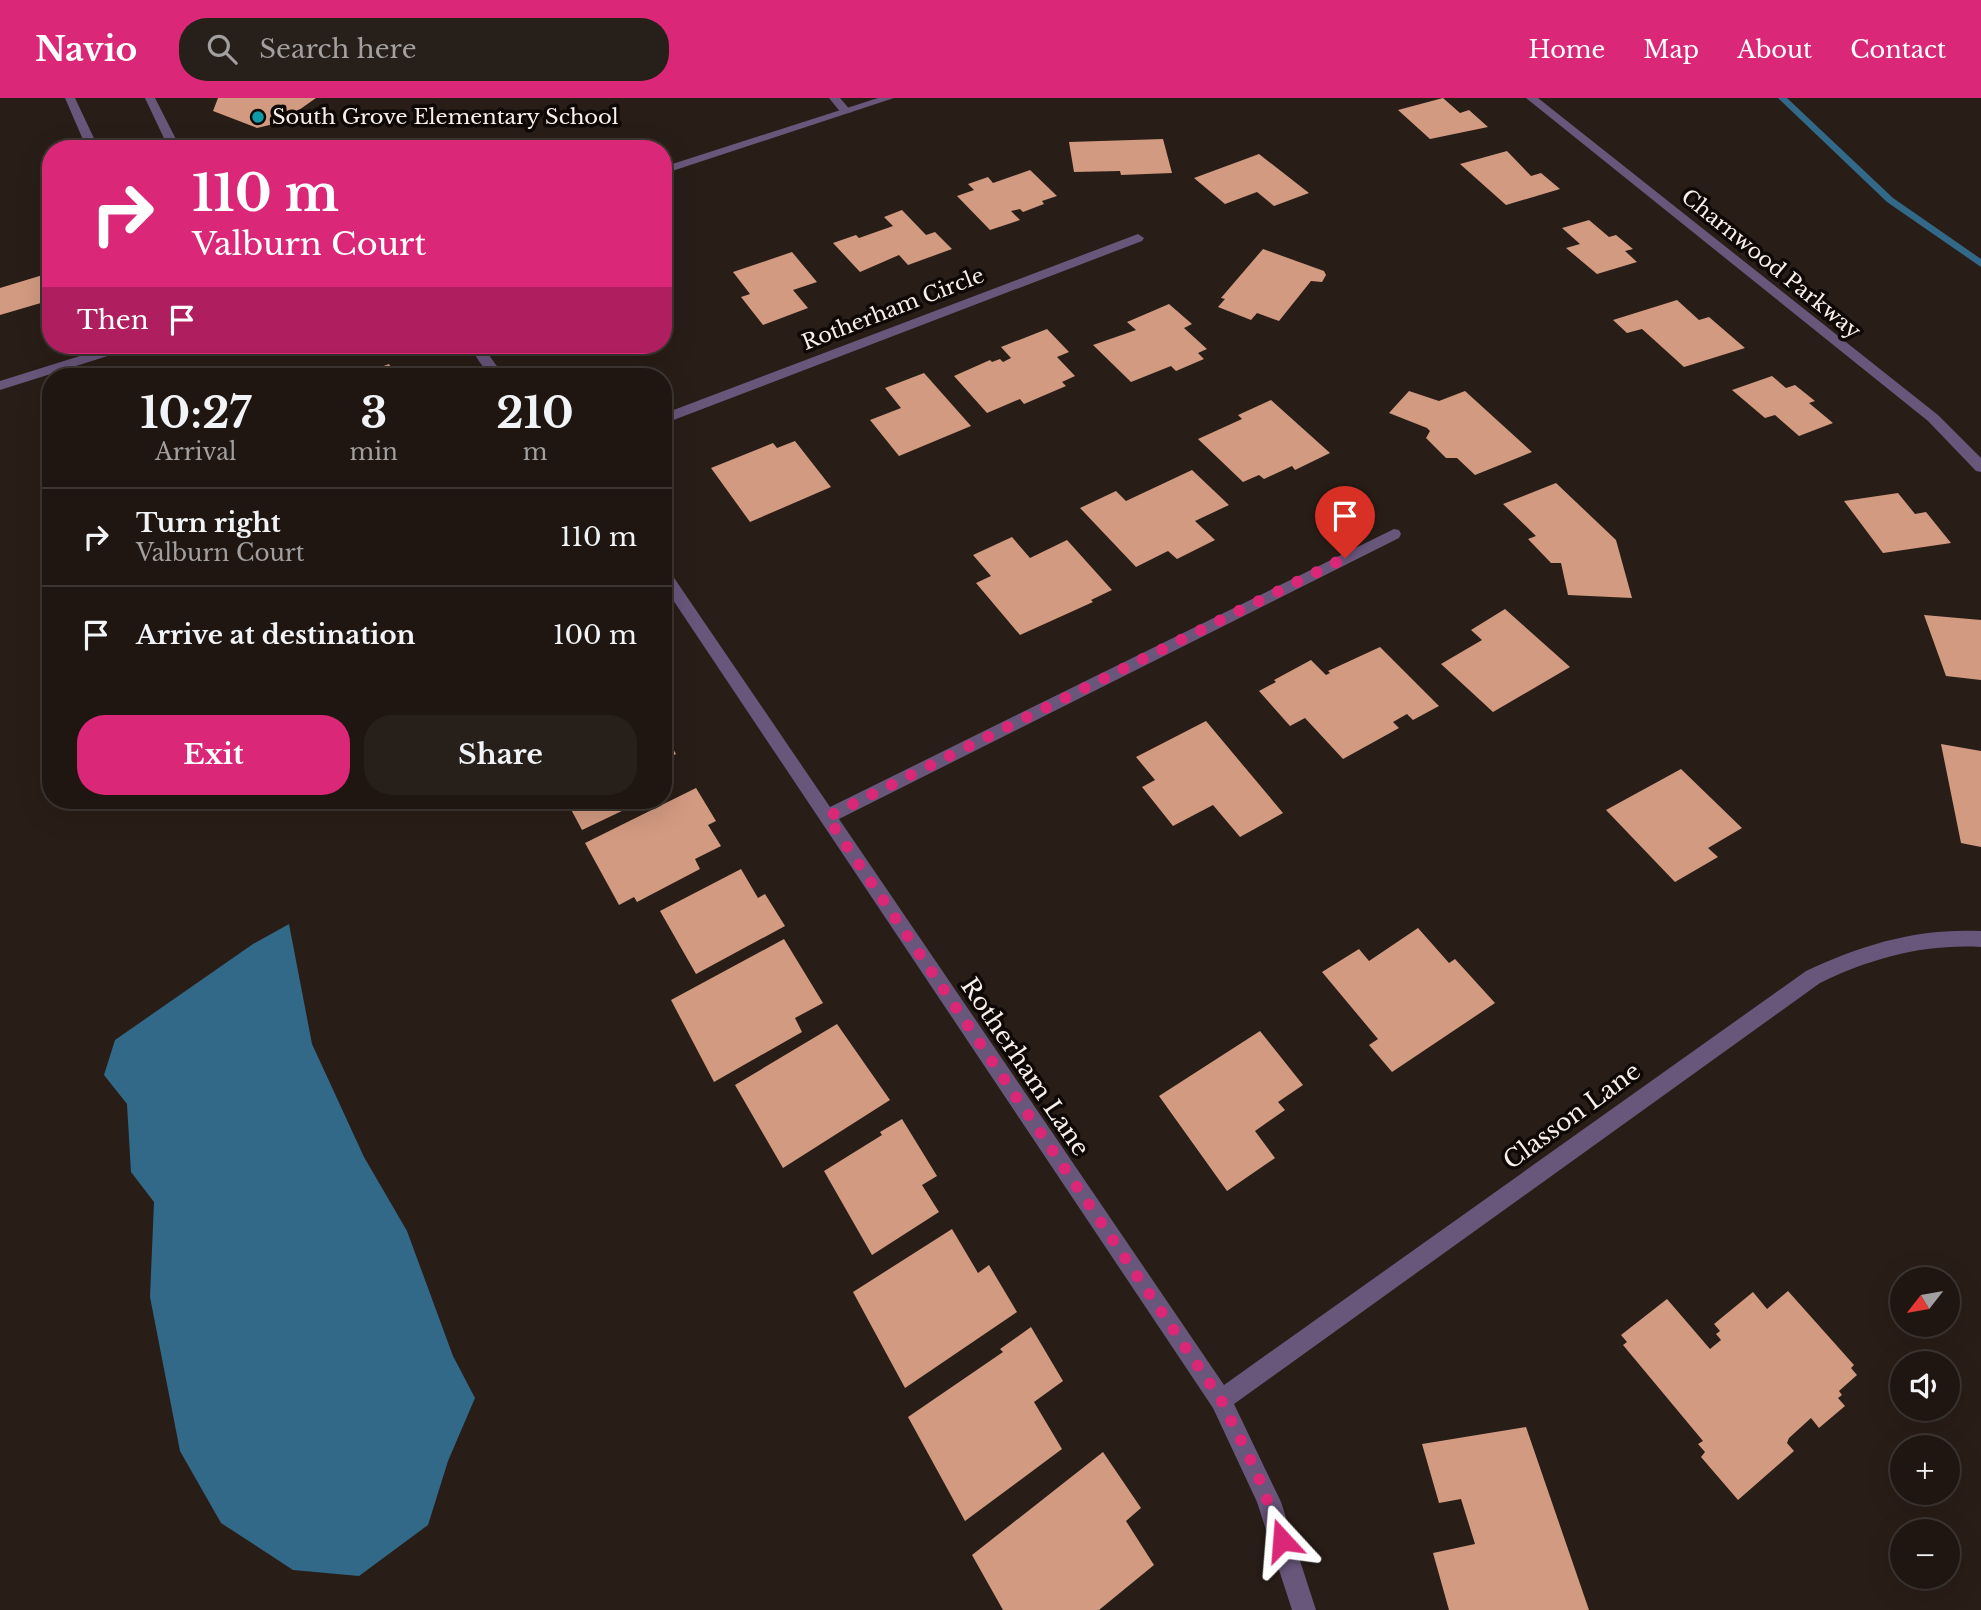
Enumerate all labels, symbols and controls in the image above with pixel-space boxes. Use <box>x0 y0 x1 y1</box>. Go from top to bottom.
search box <box>179 18 669 81</box>
text: Navio <box>35 29 137 70</box>
icon: search <box>203 30 241 68</box>
text: Search here <box>259 33 417 65</box>
text: Home <box>1529 35 1605 64</box>
text: Map <box>1643 35 1699 64</box>
text: About <box>1737 35 1812 64</box>
text: Contact <box>1850 35 1946 64</box>
place label: South Grove Elementary School <box>272 104 619 130</box>
marker: South Grove Elementary School <box>250 109 266 125</box>
text: 110 m <box>192 163 339 224</box>
icon: right <box>77 168 168 259</box>
street label: Charnwood Parkway <box>1676 184 1866 345</box>
text: Valburn Court <box>192 224 426 264</box>
street label: Rotherham Circle <box>798 262 988 356</box>
icon: arrive <box>163 301 201 339</box>
text: Then <box>77 304 149 336</box>
text: 10:27 <box>140 387 251 439</box>
text: 3 <box>360 387 387 439</box>
text: 210 <box>496 387 574 439</box>
text: Arrival <box>155 438 237 466</box>
text: min <box>350 438 398 466</box>
text: m <box>523 438 547 466</box>
pin <box>1315 486 1375 558</box>
icon: arrive <box>1326 497 1364 535</box>
text: Turn right <box>136 507 281 539</box>
icon: right <box>77 518 115 556</box>
text: 110 m <box>560 521 637 553</box>
text: Valburn Court <box>136 539 305 567</box>
icon: arrive <box>77 616 115 654</box>
text: Arrive at destination <box>136 619 416 651</box>
text: 100 m <box>553 619 637 651</box>
button: Exit <box>77 715 350 795</box>
button: Share <box>364 715 637 795</box>
street label: Rotherham Lane <box>955 972 1096 1161</box>
street label: Classon Lane <box>1498 1056 1646 1175</box>
north arrow <box>1890 1267 1960 1337</box>
map controls <box>1890 1267 1960 1589</box>
button: sound <box>1890 1351 1960 1421</box>
button: + <box>1890 1435 1960 1505</box>
position arrow <box>1245 1503 1319 1577</box>
button: − <box>1890 1519 1960 1589</box>

